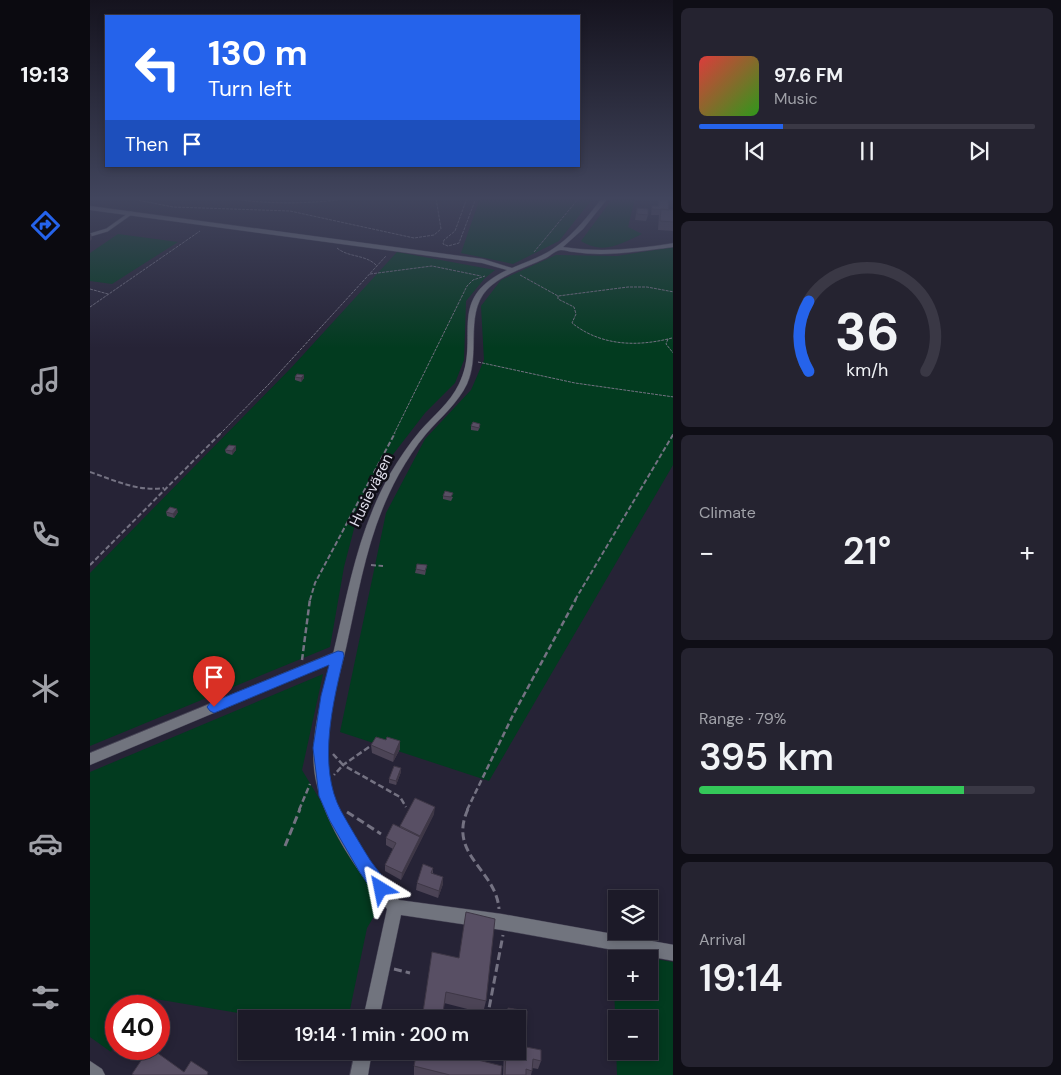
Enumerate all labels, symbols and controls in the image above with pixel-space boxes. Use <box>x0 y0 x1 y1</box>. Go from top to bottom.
text: 130 m <box>208 30 308 76</box>
icon: left <box>125 35 190 100</box>
text: 19:13 <box>21 60 69 89</box>
text: 97.6 FM <box>774 63 843 88</box>
text: Turn left <box>208 74 292 103</box>
text: Music <box>774 88 818 109</box>
icon: arrive <box>178 130 206 158</box>
text: Then <box>125 132 168 157</box>
icon: previous <box>741 137 769 165</box>
icon: pause <box>853 137 881 165</box>
icon: next <box>965 137 993 165</box>
icon: directions <box>28 208 63 243</box>
text: 36 <box>835 298 899 366</box>
text: km/h <box>846 358 888 382</box>
icon: music <box>28 363 63 398</box>
street label: Husievägen <box>345 450 397 530</box>
text: Climate <box>699 502 756 523</box>
icon: phone <box>28 517 63 552</box>
text: 21° <box>843 526 891 576</box>
text: − <box>699 534 714 571</box>
text: + <box>1020 534 1035 571</box>
pin <box>193 656 235 707</box>
icon: arrive <box>200 663 228 691</box>
icon: climate <box>28 671 63 706</box>
text: Range · 79% <box>699 708 786 729</box>
text: 395 km <box>699 732 834 782</box>
icon: car <box>28 826 63 861</box>
position arrow <box>354 862 406 914</box>
map controls <box>608 890 658 1060</box>
button: layers <box>608 890 658 940</box>
text: Arrival <box>699 929 746 950</box>
button: + <box>608 950 658 1000</box>
text: 19:14 <box>699 953 783 1003</box>
icon: filters <box>28 980 63 1015</box>
speed limit sign: 40 <box>105 995 170 1060</box>
button: − <box>608 1010 658 1060</box>
text: 19:14 · 1 min · 200 m <box>295 1022 469 1047</box>

